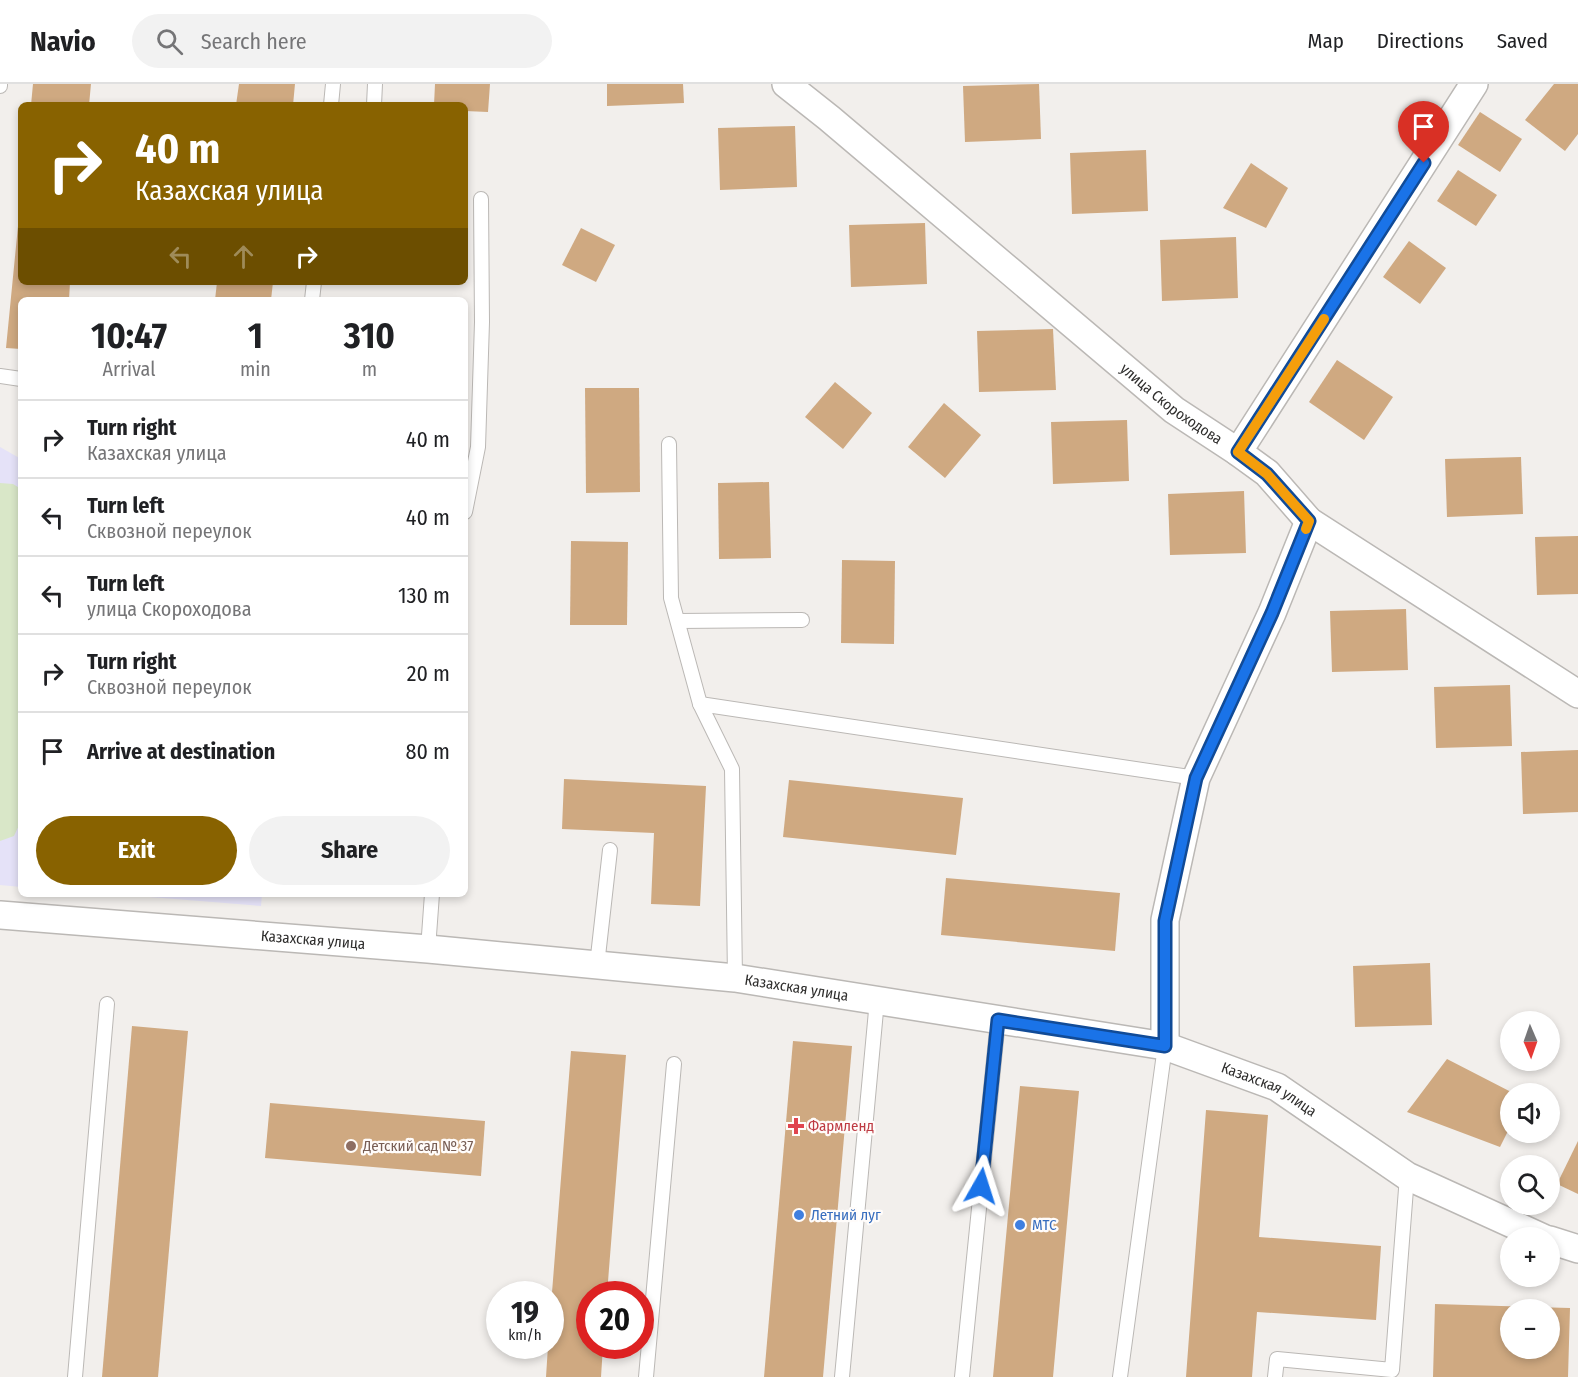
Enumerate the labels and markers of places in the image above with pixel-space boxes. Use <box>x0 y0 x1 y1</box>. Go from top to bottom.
pin <box>1398 101 1449 163</box>
place label: Фармленд <box>808 1117 874 1135</box>
marker: Фармленд <box>789 1119 803 1133</box>
place label: Детский сад № 37 <box>362 1137 473 1155</box>
marker: Детский сад № 37 <box>344 1139 358 1153</box>
place label: Летний луг <box>811 1206 881 1224</box>
marker: Летний луг <box>792 1208 806 1222</box>
place label: МТС <box>1032 1216 1057 1234</box>
marker: МТС <box>1013 1218 1027 1232</box>

